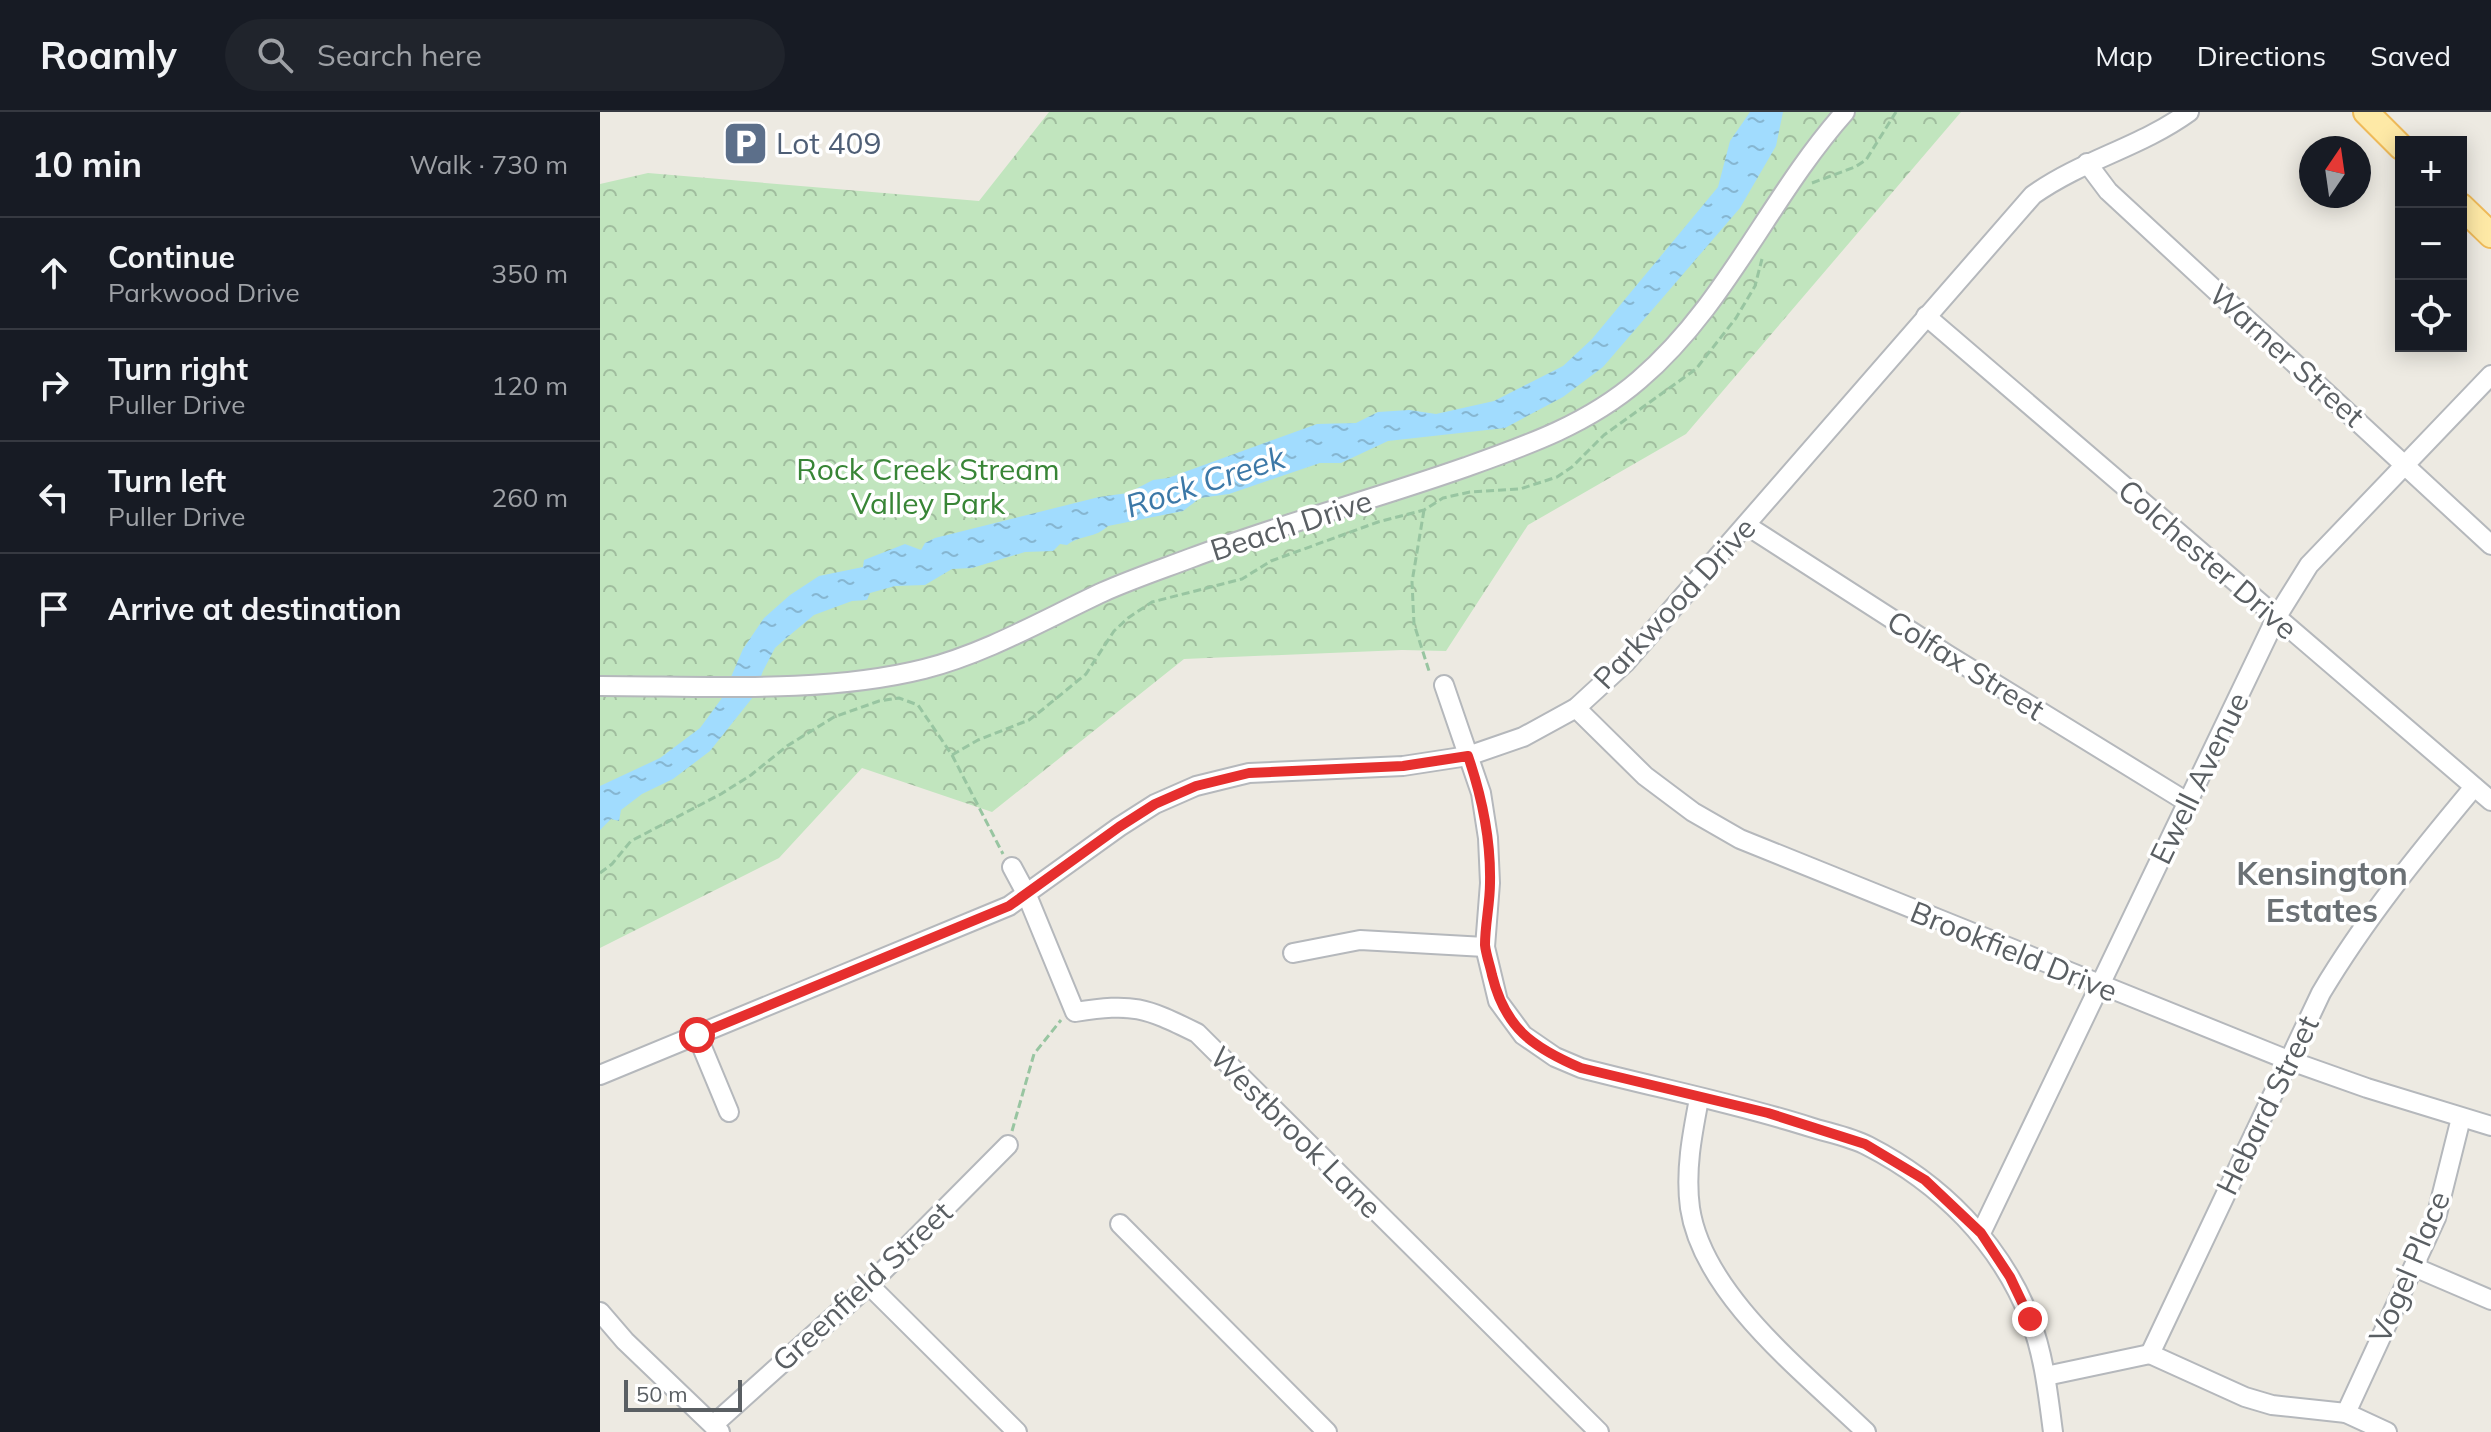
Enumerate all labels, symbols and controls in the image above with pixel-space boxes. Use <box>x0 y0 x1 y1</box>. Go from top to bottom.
search box <box>225 19 785 91</box>
text: Roamly <box>40 31 177 79</box>
icon: search <box>253 33 297 77</box>
text: Search here <box>317 36 482 74</box>
text: Map <box>2095 38 2153 73</box>
text: Directions <box>2197 38 2326 73</box>
text: Saved <box>2370 38 2451 73</box>
parking icon: Lot 409 <box>721 119 769 167</box>
place label: Lot 409 <box>776 124 882 162</box>
north arrow <box>2299 136 2371 208</box>
map controls <box>2395 136 2467 352</box>
button: + <box>2395 136 2467 208</box>
text: 10 min <box>32 143 142 186</box>
text: Walk · 730 m <box>409 148 568 181</box>
button: − <box>2395 208 2467 280</box>
text: Continue <box>108 238 235 276</box>
icon: ahead <box>32 251 76 295</box>
text: 350 m <box>492 257 568 290</box>
street label: Warner Street <box>2201 275 2373 435</box>
text: Parkwood Drive <box>108 276 300 309</box>
button: locate <box>2395 280 2467 352</box>
text: Turn right <box>108 350 248 388</box>
icon: right <box>32 363 76 407</box>
text: 120 m <box>492 369 568 402</box>
text: Puller Drive <box>108 388 245 421</box>
water label: Rock Creek <box>1120 436 1291 526</box>
park label: Rock Creek Stream Valley Park <box>796 450 1060 522</box>
text: Turn left <box>108 462 226 500</box>
street label: Colchester Drive <box>2111 471 2305 647</box>
icon: left <box>32 475 76 519</box>
text: 260 m <box>492 481 568 514</box>
street label: Beach Drive <box>1205 481 1377 569</box>
text: Puller Drive <box>108 500 245 533</box>
street label: Parkwood Drive <box>1585 509 1763 697</box>
icon: arrive <box>32 587 76 631</box>
text: Arrive at destination <box>108 590 402 628</box>
street label: Colfax Street <box>1880 602 2052 728</box>
street label: Ewell Avenue <box>2141 686 2257 870</box>
district label: Kensington Estates <box>2236 853 2408 930</box>
street label: Brookfield Drive <box>1905 892 2123 1010</box>
street label: Hebard Street <box>2207 1009 2327 1201</box>
route start <box>679 1017 715 1053</box>
street label: Westbrook Lane <box>1202 1038 1390 1226</box>
street label: Vogel Place <box>2360 1185 2458 1349</box>
street label: Greenfield Street <box>764 1193 960 1379</box>
route end <box>2012 1301 2048 1337</box>
scale bar <box>624 1376 742 1412</box>
text: 50 m <box>636 1380 687 1408</box>

